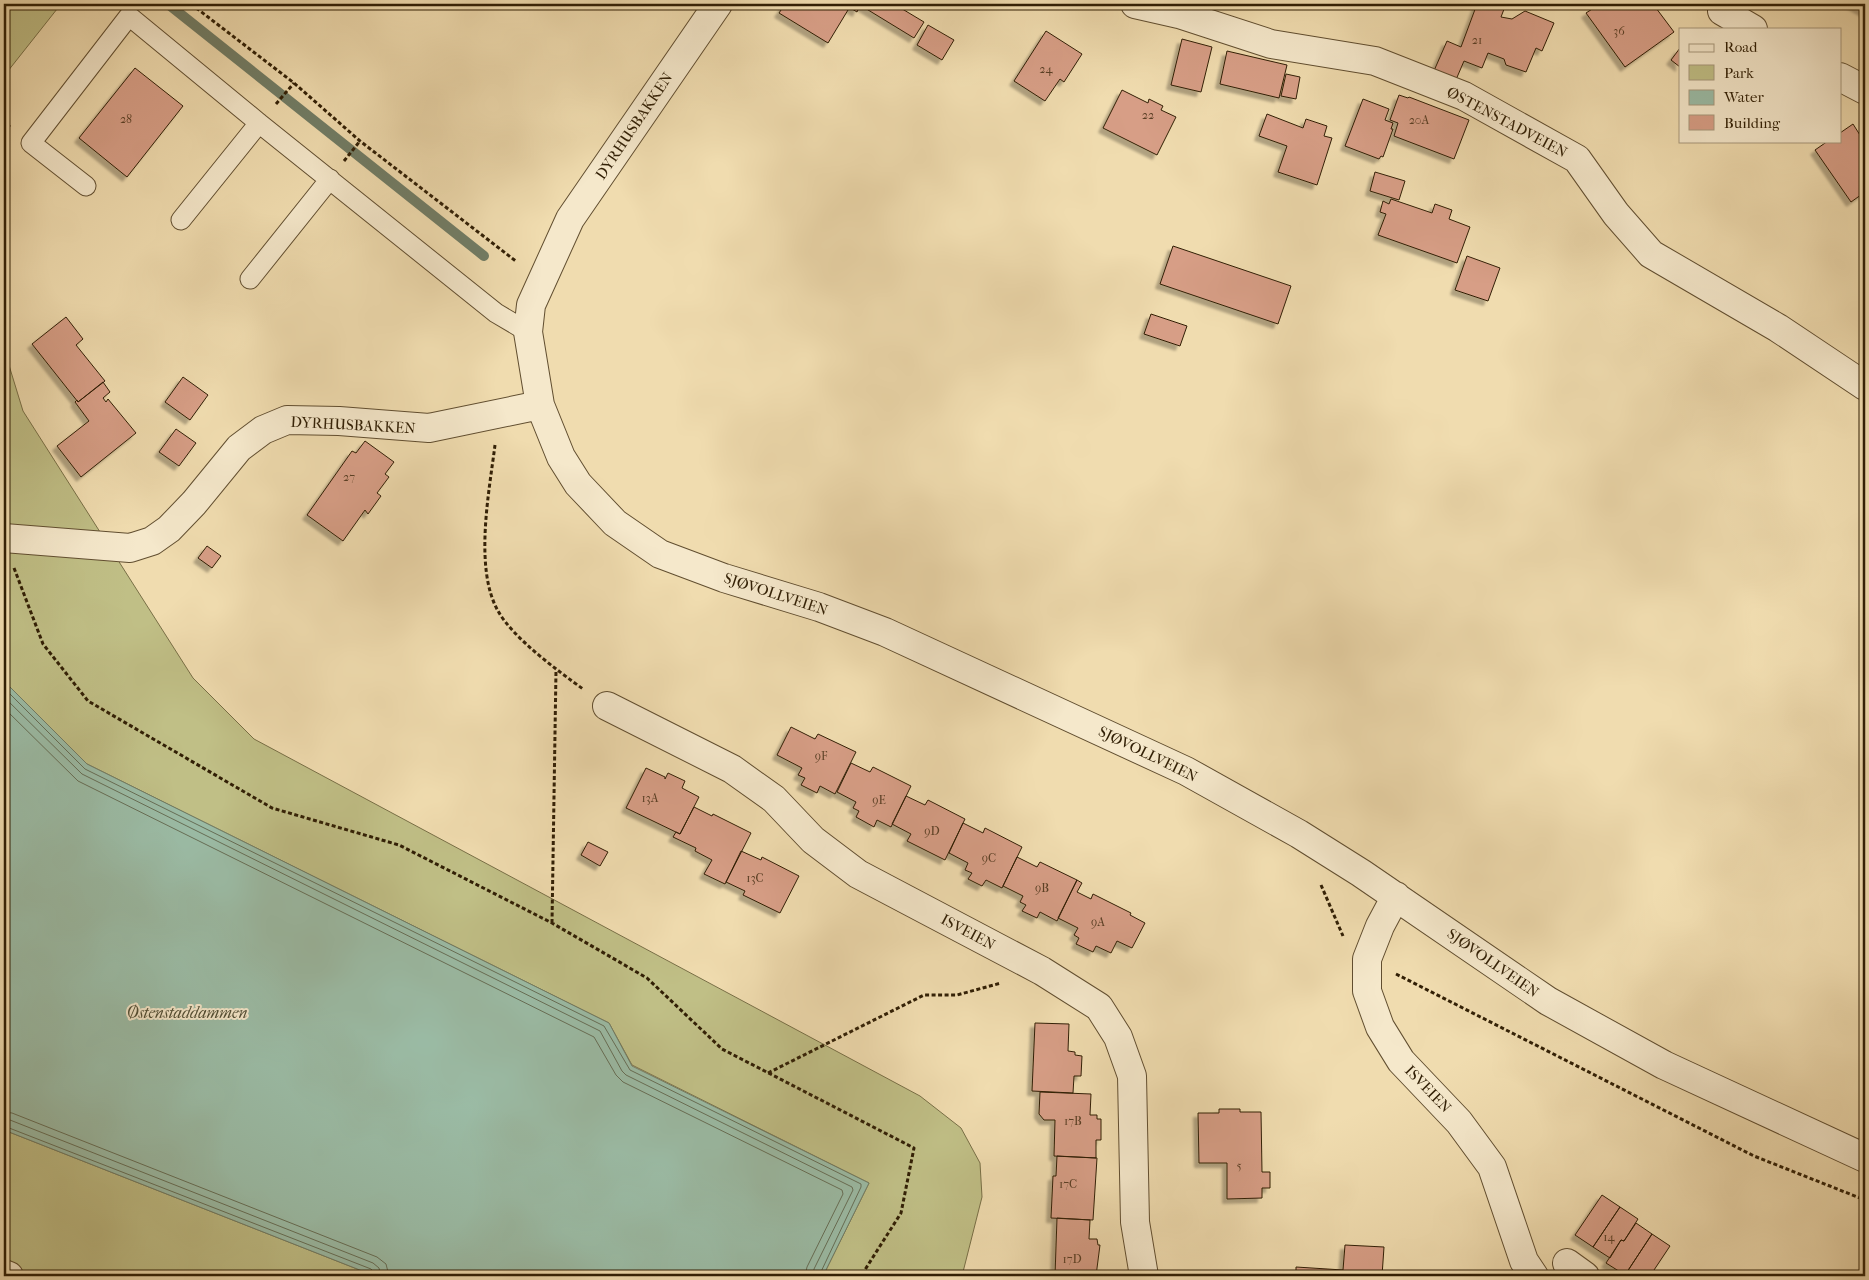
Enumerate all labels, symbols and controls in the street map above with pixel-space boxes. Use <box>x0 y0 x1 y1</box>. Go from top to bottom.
house number: 36 <box>1613 24 1625 38</box>
legend <box>1679 28 1842 142</box>
house number: 21 <box>1472 33 1482 47</box>
text: Road <box>1724 38 1758 56</box>
house number: 24 <box>1039 62 1054 76</box>
text: Park <box>1724 64 1754 82</box>
street label: DYRHUSBAKKEN <box>592 69 677 183</box>
street label: ØSTENSTADVEIEN <box>1444 83 1571 162</box>
text: Water <box>1723 88 1764 106</box>
house number: 22 <box>1142 108 1154 122</box>
house number: 28 <box>120 112 132 126</box>
house number: 20A <box>1409 113 1430 127</box>
text: Building <box>1724 114 1781 132</box>
street label: DYRHUSBAKKEN <box>290 413 417 437</box>
house number: 27 <box>343 470 355 484</box>
street label: SJØVOLLVEIEN <box>722 569 831 619</box>
street label: SJØVOLLVEIEN <box>1096 722 1201 786</box>
house number: 9F <box>815 749 828 763</box>
house number: 13A <box>642 791 659 805</box>
house number: 9E <box>872 793 886 807</box>
house number: 9D <box>924 824 940 838</box>
house number: 9C <box>982 851 996 865</box>
house number: 13C <box>746 871 764 885</box>
house number: 9B <box>1035 881 1049 895</box>
street label: ISVEIEN <box>938 910 999 954</box>
house number: 9A <box>1091 915 1105 929</box>
street label: SJØVOLLVEIEN <box>1444 925 1543 1002</box>
water label: Østenstaddammen <box>127 1003 248 1022</box>
street label: ISVEIEN <box>1401 1062 1455 1117</box>
house number: 17B <box>1064 1114 1082 1128</box>
house number: 5 <box>1236 1159 1242 1173</box>
house number: 17C <box>1059 1177 1077 1191</box>
house number: 14 <box>1603 1230 1616 1244</box>
house number: 17D <box>1062 1252 1082 1266</box>

